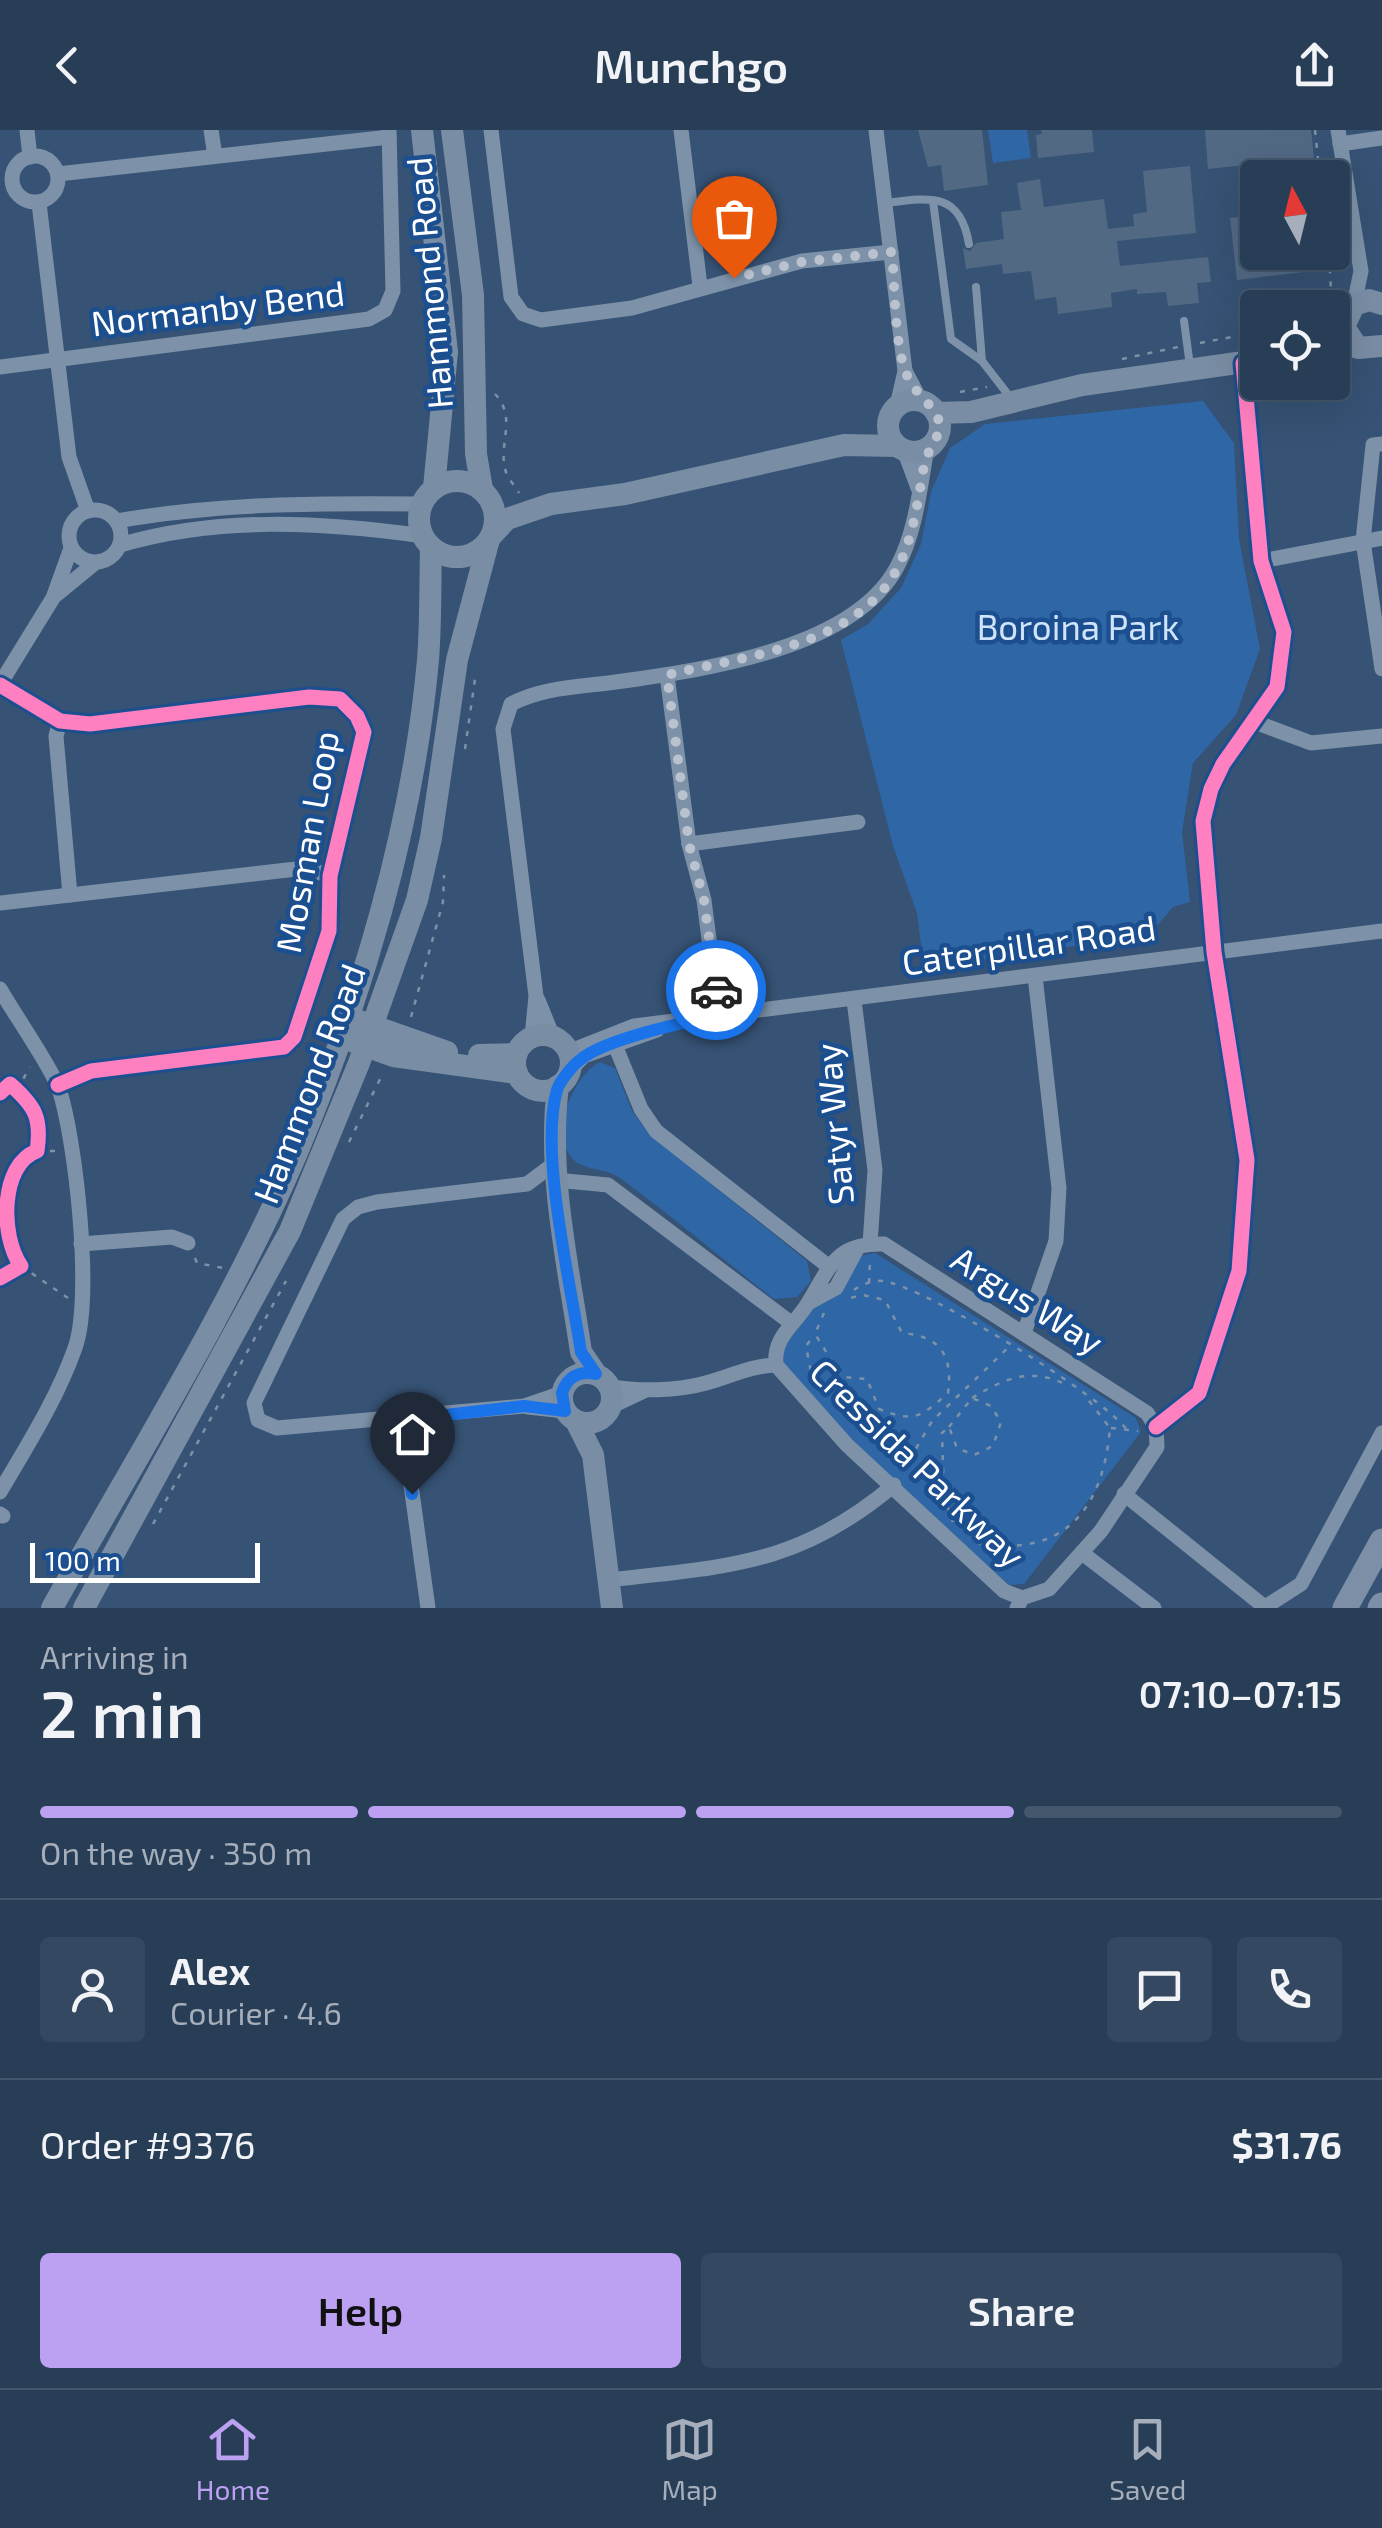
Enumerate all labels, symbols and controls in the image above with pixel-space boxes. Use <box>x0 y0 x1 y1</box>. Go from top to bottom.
icon: back <box>40 38 95 93</box>
text: Munchgo <box>594 38 788 92</box>
icon: share <box>1287 38 1342 93</box>
street label: Hammond Road <box>396 156 460 411</box>
north arrow <box>1240 160 1350 270</box>
map controls <box>1240 160 1350 400</box>
pin <box>692 176 777 279</box>
icon: bag <box>707 191 762 246</box>
street label: Normanby Bend <box>89 271 347 343</box>
button: locate <box>1240 290 1350 400</box>
park label: Boroina Park <box>977 605 1180 647</box>
street label: Mosman Loop <box>266 728 346 956</box>
street label: Caterpillar Road <box>899 905 1158 983</box>
courier <box>666 940 766 1040</box>
street label: Hammond Road <box>243 958 373 1209</box>
icon: car <box>689 963 744 1018</box>
street label: Satyr Way <box>805 1042 861 1207</box>
street label: Argus Way <box>945 1236 1112 1362</box>
street label: Cressida Parkway <box>802 1350 1034 1576</box>
pin <box>370 1392 455 1495</box>
icon: home <box>385 1407 440 1462</box>
scale bar <box>30 1538 260 1582</box>
text: 100 m <box>45 1543 121 1577</box>
text: Arriving in <box>40 1637 189 1675</box>
text: 07:10–07:15 <box>1139 1670 1342 1716</box>
text: 2 min <box>40 1673 204 1751</box>
text: On the way · 350 m <box>40 1833 312 1871</box>
button: person <box>40 1937 145 2042</box>
button: chat <box>1107 1937 1212 2042</box>
button: phone <box>1237 1937 1342 2042</box>
text: Alex <box>170 1947 250 1993</box>
text: Courier · 4.6 <box>170 1993 342 2031</box>
text: Order #9376 <box>40 2121 255 2167</box>
text: $31.76 <box>1231 2121 1342 2167</box>
button: Help <box>40 2253 681 2368</box>
button: Share <box>701 2253 1342 2368</box>
tab: Home <box>196 2412 270 2506</box>
tab: Map <box>662 2412 718 2506</box>
tab: Saved <box>1109 2412 1186 2506</box>

